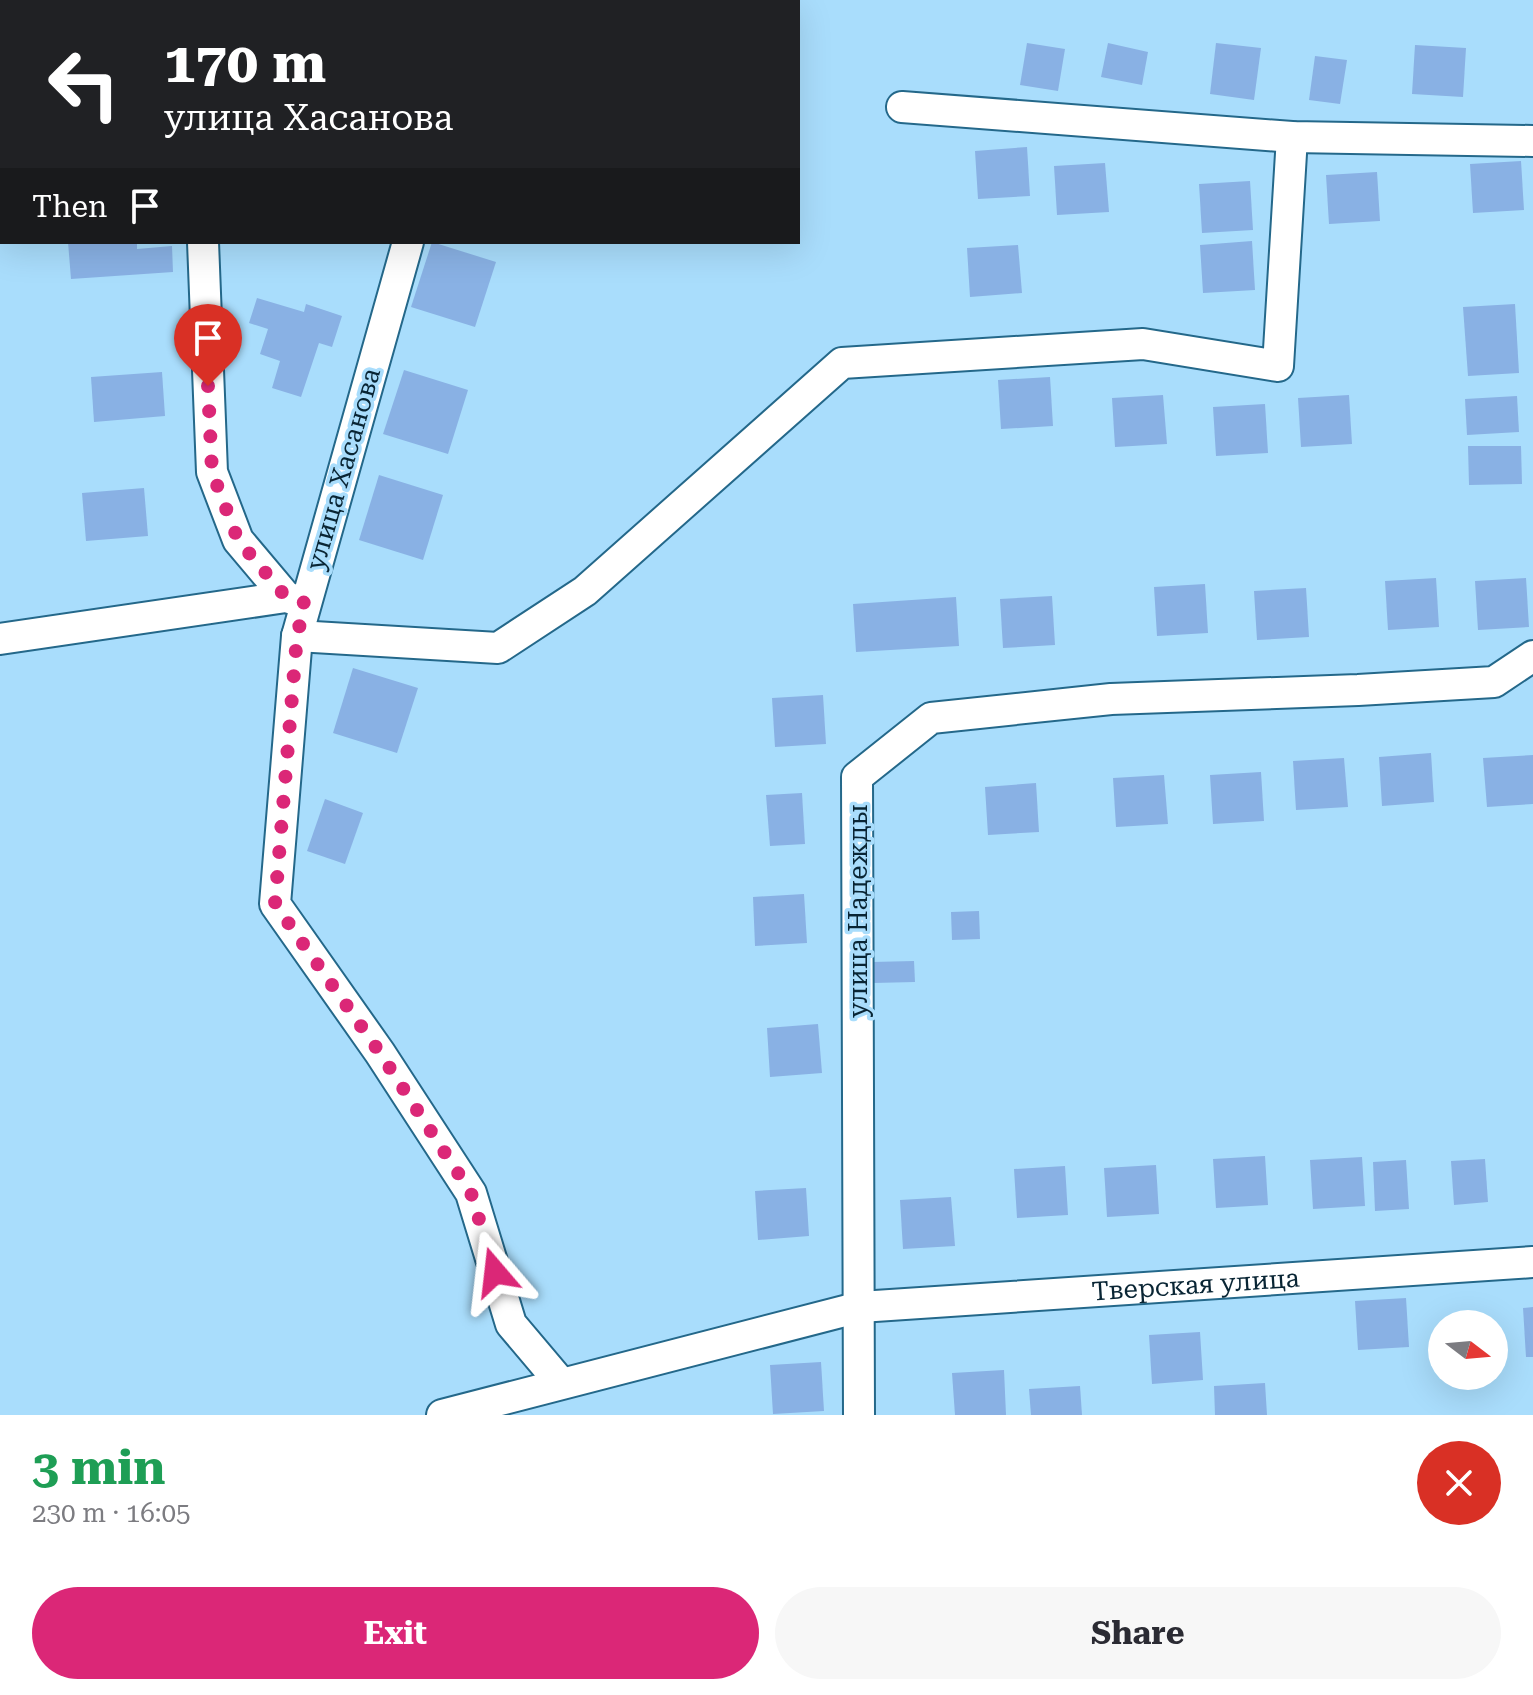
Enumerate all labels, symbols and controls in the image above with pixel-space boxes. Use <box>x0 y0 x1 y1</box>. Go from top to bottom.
text: 170 m <box>164 30 326 96</box>
icon: left <box>32 32 136 136</box>
text: улица Хасанова <box>164 97 453 139</box>
icon: arrive <box>123 184 167 228</box>
text: Then <box>32 189 107 224</box>
pin <box>174 304 242 386</box>
icon: arrive <box>186 316 230 360</box>
street label: улица Хасанова <box>300 364 386 574</box>
street label: улица Надежды <box>843 804 873 1018</box>
position arrow <box>453 1230 537 1314</box>
street label: Тверская улица <box>1091 1263 1300 1306</box>
north arrow <box>1428 1310 1508 1390</box>
map controls <box>1428 1310 1508 1390</box>
text: 3 min <box>32 1440 165 1496</box>
button: close <box>1417 1441 1501 1525</box>
text: 230 m · 16:05 <box>32 1498 191 1528</box>
button: Exit <box>32 1587 759 1679</box>
button: Share <box>775 1587 1501 1679</box>

